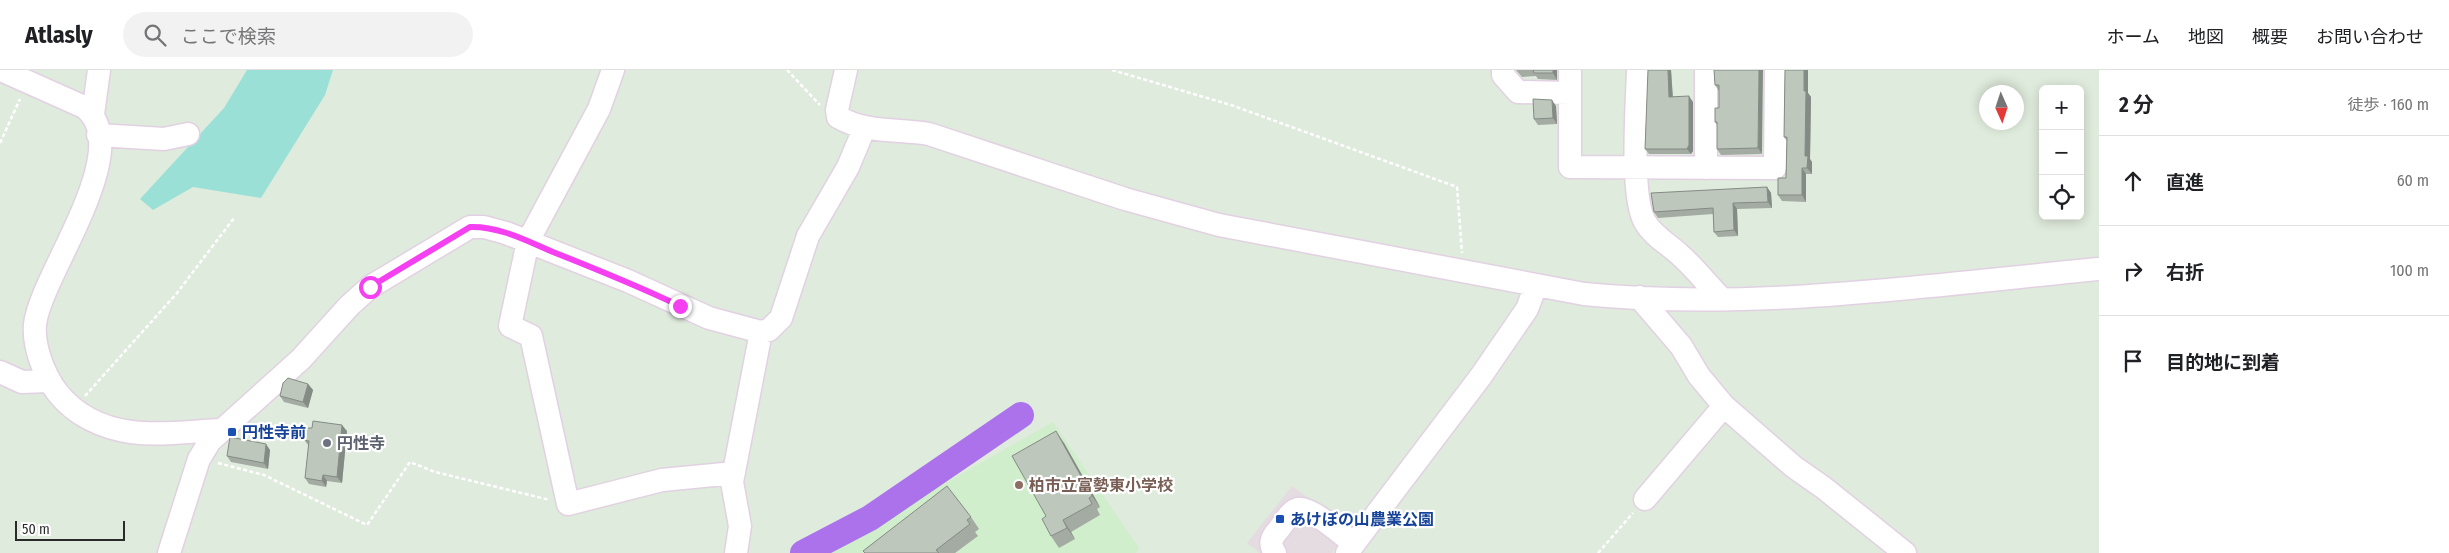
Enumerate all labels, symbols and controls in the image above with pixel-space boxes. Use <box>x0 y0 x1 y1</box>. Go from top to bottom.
search box <box>123 12 473 57</box>
text: Atlasly <box>25 21 93 49</box>
icon: search <box>141 21 169 49</box>
text: ここで検索 <box>181 25 276 48</box>
text: ホーム <box>2107 26 2160 48</box>
text: 地図 <box>2188 26 2224 48</box>
text: 概要 <box>2252 26 2288 48</box>
text: お問い合わせ <box>2316 26 2424 48</box>
north arrow <box>1979 85 2024 130</box>
map controls <box>2039 85 2084 220</box>
button: + <box>2039 85 2084 130</box>
text: 2 分 <box>2119 92 2154 118</box>
text: 徒歩 · 160 m <box>2348 95 2429 114</box>
button: − <box>2039 130 2084 175</box>
icon: ahead <box>2119 167 2147 195</box>
text: 直進 <box>2166 171 2204 194</box>
text: 60 m <box>2397 171 2429 190</box>
button: locate <box>2039 175 2084 220</box>
icon: right <box>2119 257 2147 285</box>
text: 右折 <box>2166 261 2204 284</box>
text: 100 m <box>2390 261 2429 280</box>
route start <box>359 276 382 299</box>
route end <box>669 295 692 318</box>
icon: arrive <box>2119 347 2147 375</box>
text: 目的地に到着 <box>2166 351 2280 374</box>
place label: 円性寺前 <box>242 423 306 442</box>
marker: 円性寺前 <box>226 426 238 438</box>
place label: 円性寺 <box>337 434 385 453</box>
marker: 円性寺 <box>321 437 333 449</box>
place label: 柏市立富勢東小学校 <box>1029 476 1173 495</box>
marker: 柏市立富勢東小学校 <box>1013 479 1025 491</box>
place label: あけぼの山農業公園 <box>1290 510 1434 529</box>
marker: あけぼの山農業公園 <box>1274 513 1286 525</box>
scale bar <box>15 518 125 541</box>
text: 50 m <box>22 521 50 538</box>

